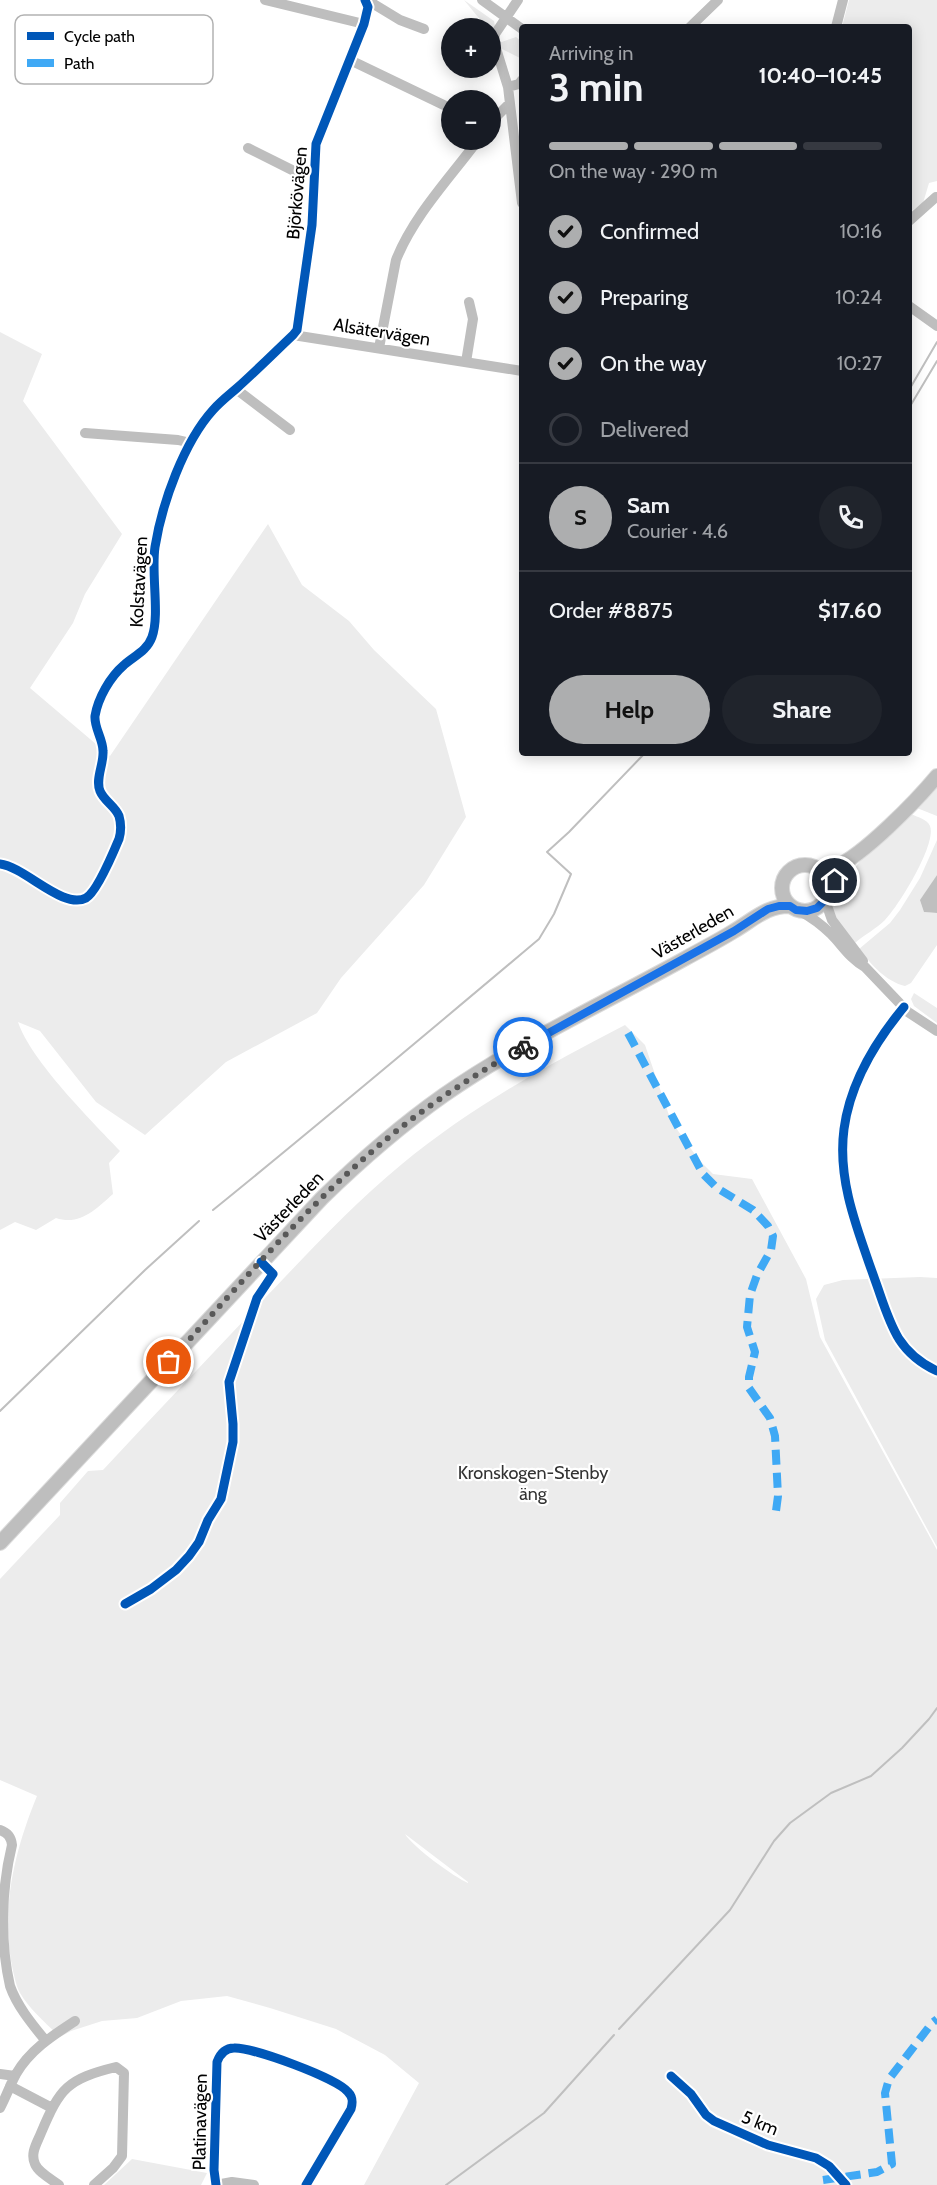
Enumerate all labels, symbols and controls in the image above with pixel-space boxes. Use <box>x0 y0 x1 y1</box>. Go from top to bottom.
legend <box>15 15 213 84</box>
map controls <box>441 18 501 150</box>
button: + <box>441 18 501 78</box>
text: Cycle path <box>64 27 135 46</box>
text: Arriving in <box>549 41 633 65</box>
text: Path <box>64 54 95 73</box>
text: 10:40–10:45 <box>758 62 882 89</box>
text: 3 min <box>549 63 644 111</box>
button: − <box>441 90 501 150</box>
street label: Björkövägen <box>282 146 312 240</box>
text: On the way · 290 m <box>549 159 718 183</box>
icon: check <box>549 215 582 248</box>
text: Confirmed <box>600 218 699 245</box>
text: 10:16 <box>839 219 882 243</box>
icon: check <box>549 281 582 314</box>
text: Preparing <box>600 284 688 311</box>
text: 10:24 <box>835 285 882 309</box>
street label: Alsätervägen <box>332 313 432 351</box>
icon: check <box>549 347 582 380</box>
text: On the way <box>600 350 707 377</box>
text: 10:27 <box>837 351 882 375</box>
text: Delivered <box>600 416 689 443</box>
button: phone <box>819 486 882 549</box>
text: Sam <box>627 492 670 519</box>
text: S <box>574 504 587 531</box>
text: Courier · 4.6 <box>627 519 728 543</box>
street label: Kolstavägen <box>126 536 152 628</box>
text: Order #8875 <box>549 597 673 624</box>
text: $17.60 <box>818 597 882 624</box>
button: Help <box>549 675 710 744</box>
button: Share <box>722 675 882 744</box>
pin <box>809 855 860 906</box>
icon: home <box>818 864 851 897</box>
street label: Västerleden <box>649 900 737 964</box>
courier <box>493 1017 553 1077</box>
icon: bike <box>507 1031 540 1064</box>
street label: Västerleden <box>250 1167 328 1247</box>
pin <box>143 1336 194 1387</box>
icon: bag <box>152 1345 185 1378</box>
park label: Kronskogen-Stenby äng <box>458 1462 608 1505</box>
street label: Platinavägen <box>188 2073 212 2171</box>
street label: 5 km <box>738 2106 782 2140</box>

